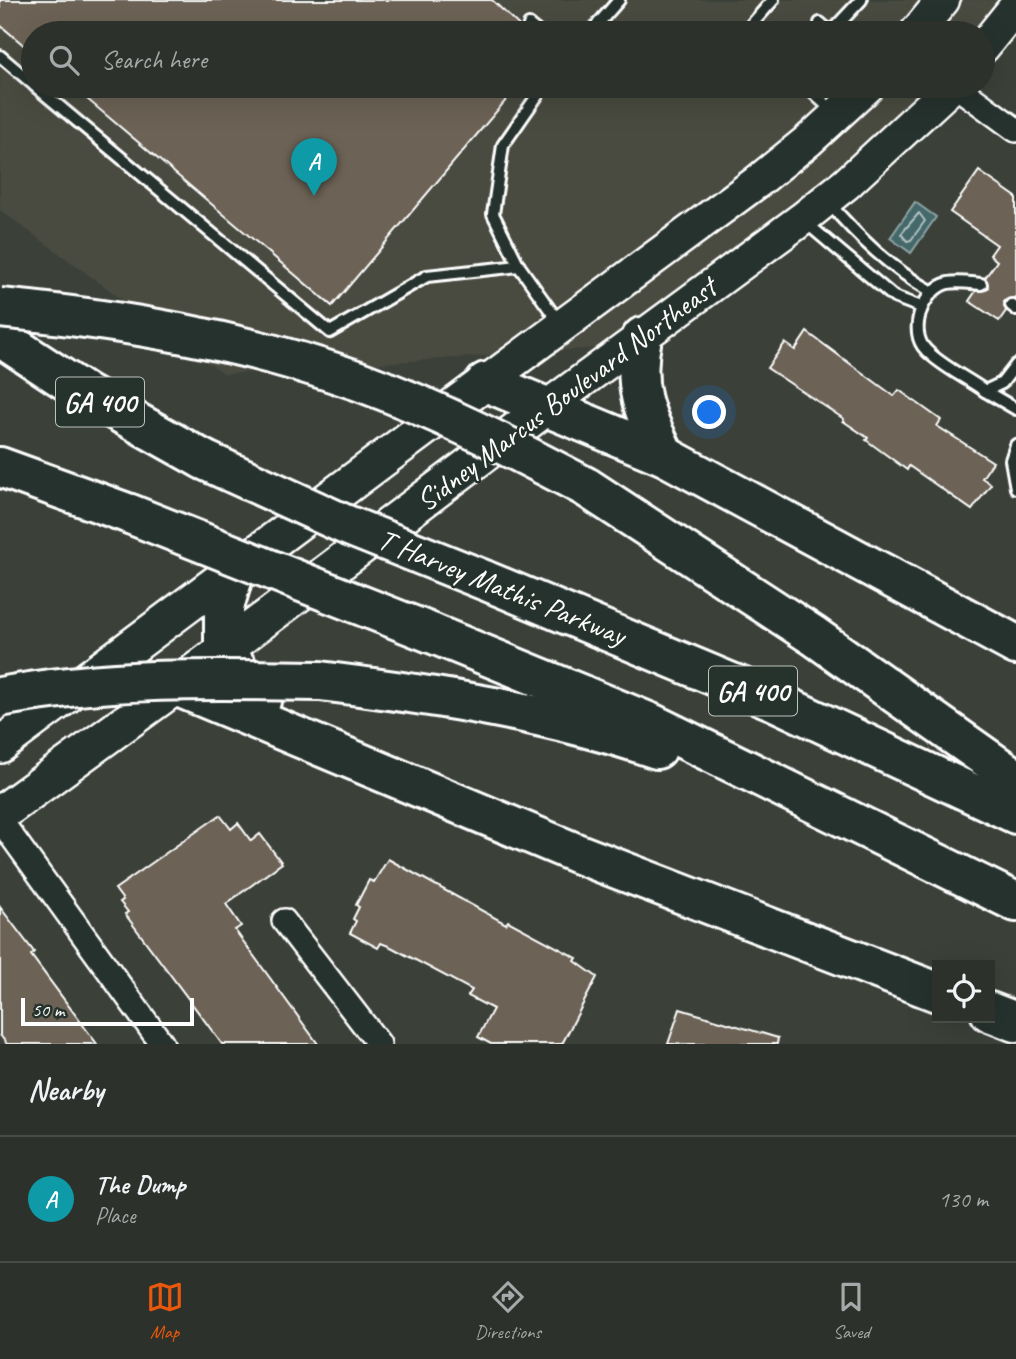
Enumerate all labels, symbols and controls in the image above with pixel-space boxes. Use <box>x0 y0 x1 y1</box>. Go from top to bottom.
search box <box>21 21 995 98</box>
icon: search <box>45 41 83 79</box>
text: Search here <box>101 43 207 76</box>
pin: A <box>291 138 337 196</box>
street label: Sidney Marcus Boulevard Northeast <box>408 266 727 519</box>
road number: GA 400 <box>56 378 144 426</box>
your location <box>692 395 726 429</box>
street label: T Harvey Mathis Parkway <box>373 520 634 655</box>
road number: GA 400 <box>709 666 797 716</box>
map controls <box>932 960 995 1023</box>
button: locate <box>932 960 995 1023</box>
scale bar <box>21 995 194 1027</box>
text: 50 m <box>32 998 64 1022</box>
text: Nearby <box>28 1071 104 1109</box>
text: The Dump <box>95 1168 185 1201</box>
text: A <box>45 1185 57 1214</box>
text: 130 m <box>939 1185 988 1214</box>
text: Place <box>95 1201 135 1230</box>
tab: Map <box>146 1278 184 1344</box>
tab: Directions <box>475 1278 541 1344</box>
tab: Saved <box>832 1278 870 1344</box>

